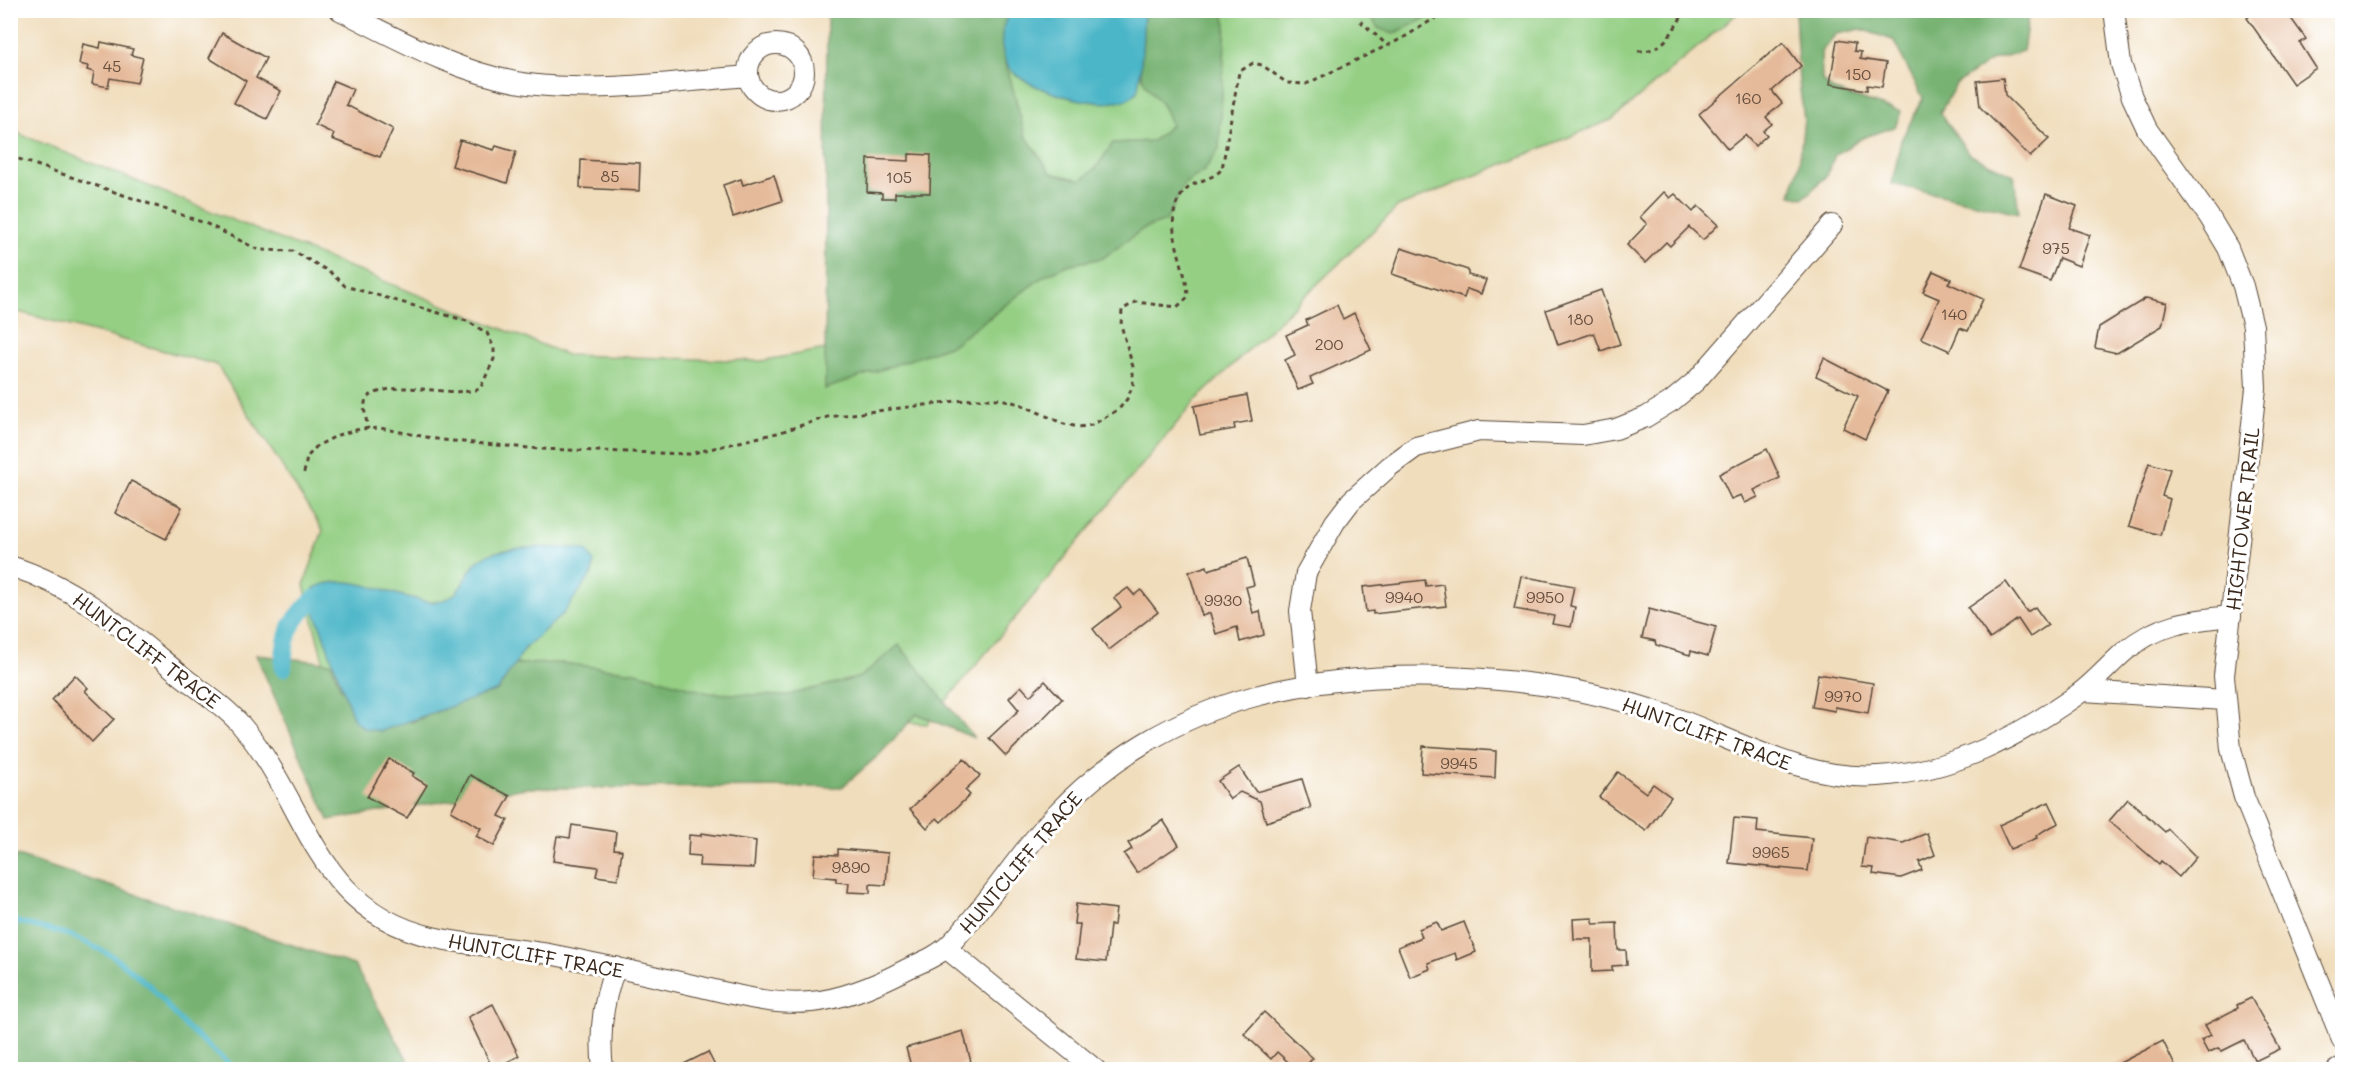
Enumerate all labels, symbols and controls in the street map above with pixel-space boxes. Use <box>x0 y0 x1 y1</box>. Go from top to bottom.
house number: 45 <box>103 55 121 76</box>
house number: 150 <box>1845 63 1871 84</box>
house number: 160 <box>1735 87 1761 108</box>
house number: 85 <box>600 165 620 186</box>
house number: 105 <box>886 166 912 187</box>
house number: 975 <box>2042 237 2070 258</box>
house number: 140 <box>1941 303 1967 324</box>
house number: 180 <box>1567 308 1593 329</box>
house number: 200 <box>1315 333 1343 354</box>
street label: HIGHTOWER TRAIL <box>2219 425 2265 612</box>
street label: HUNTCLIFF TRACE <box>68 586 226 714</box>
house number: 9940 <box>1385 586 1423 607</box>
house number: 9950 <box>1526 586 1564 607</box>
house number: 9930 <box>1204 589 1242 610</box>
house number: 9970 <box>1824 685 1862 706</box>
street label: HUNTCLIFF TRACE <box>1619 690 1795 776</box>
house number: 9945 <box>1440 752 1478 773</box>
street label: HUNTCLIFF TRACE <box>953 785 1087 939</box>
house number: 9965 <box>1752 841 1790 862</box>
house number: 9890 <box>832 856 870 877</box>
street label: HUNTCLIFF TRACE <box>446 927 626 983</box>

